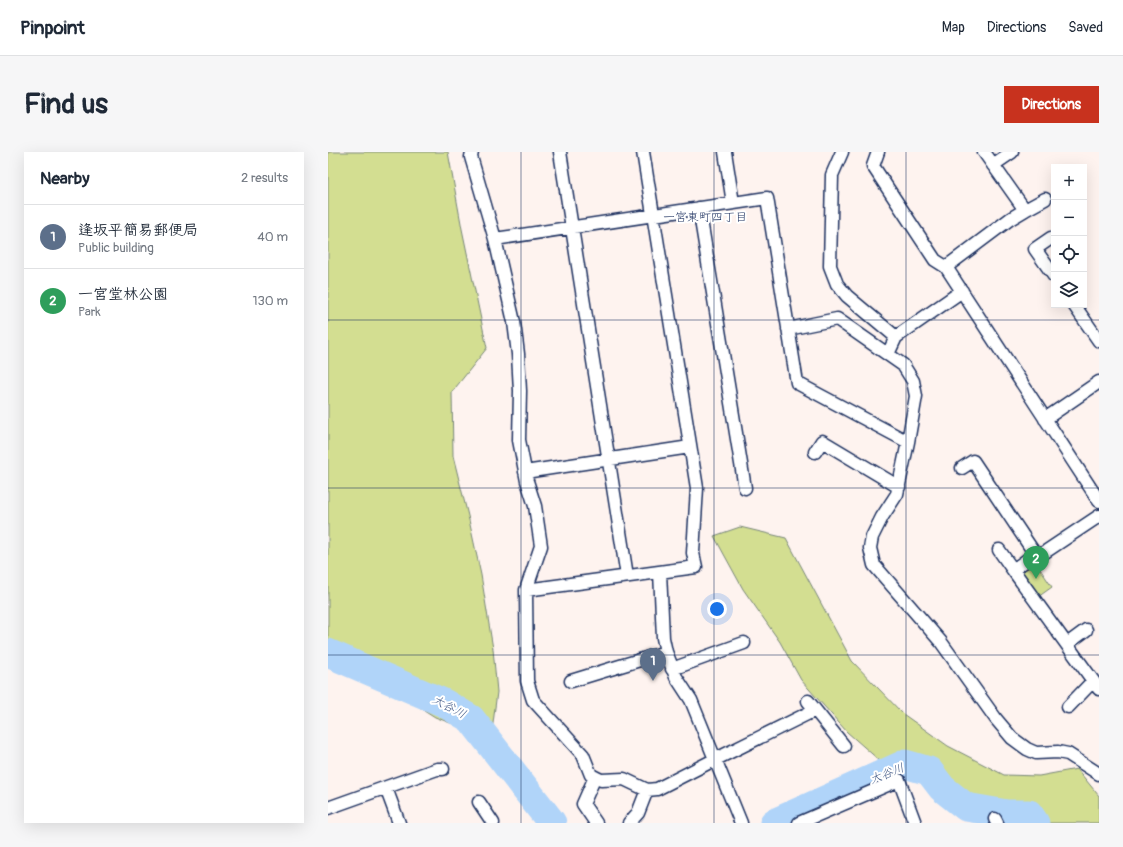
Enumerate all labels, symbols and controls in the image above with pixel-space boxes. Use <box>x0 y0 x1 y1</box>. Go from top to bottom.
text: Pinpoint <box>20 16 85 40</box>
text: Map <box>942 19 965 36</box>
text: Directions <box>987 19 1046 36</box>
text: Saved <box>1068 19 1103 36</box>
button: Directions <box>1004 86 1099 123</box>
text: Find us <box>24 87 108 122</box>
map controls <box>1051 164 1087 308</box>
button: + <box>1051 164 1087 200</box>
text: Nearby <box>40 168 89 189</box>
text: 2 results <box>241 170 288 186</box>
button: − <box>1051 200 1087 236</box>
district label: 一宮東町四丁目 <box>663 210 747 225</box>
text: 逢坂平簡易郵便局 <box>78 221 198 240</box>
text: 1 <box>50 229 56 245</box>
text: 40 m <box>257 229 288 245</box>
button: locate <box>1051 236 1087 272</box>
text: Public building <box>78 240 154 256</box>
button: layers <box>1051 272 1087 308</box>
text: 一宮堂林公園 <box>78 285 168 304</box>
text: 2 <box>49 293 57 309</box>
text: 130 m <box>252 293 288 309</box>
text: Park <box>78 304 101 320</box>
pin: 2 <box>1023 546 1049 579</box>
your location <box>707 599 727 619</box>
pin: 1 <box>640 648 666 681</box>
water label: 大谷川 <box>430 692 468 722</box>
water label: 大谷川 <box>868 761 906 787</box>

